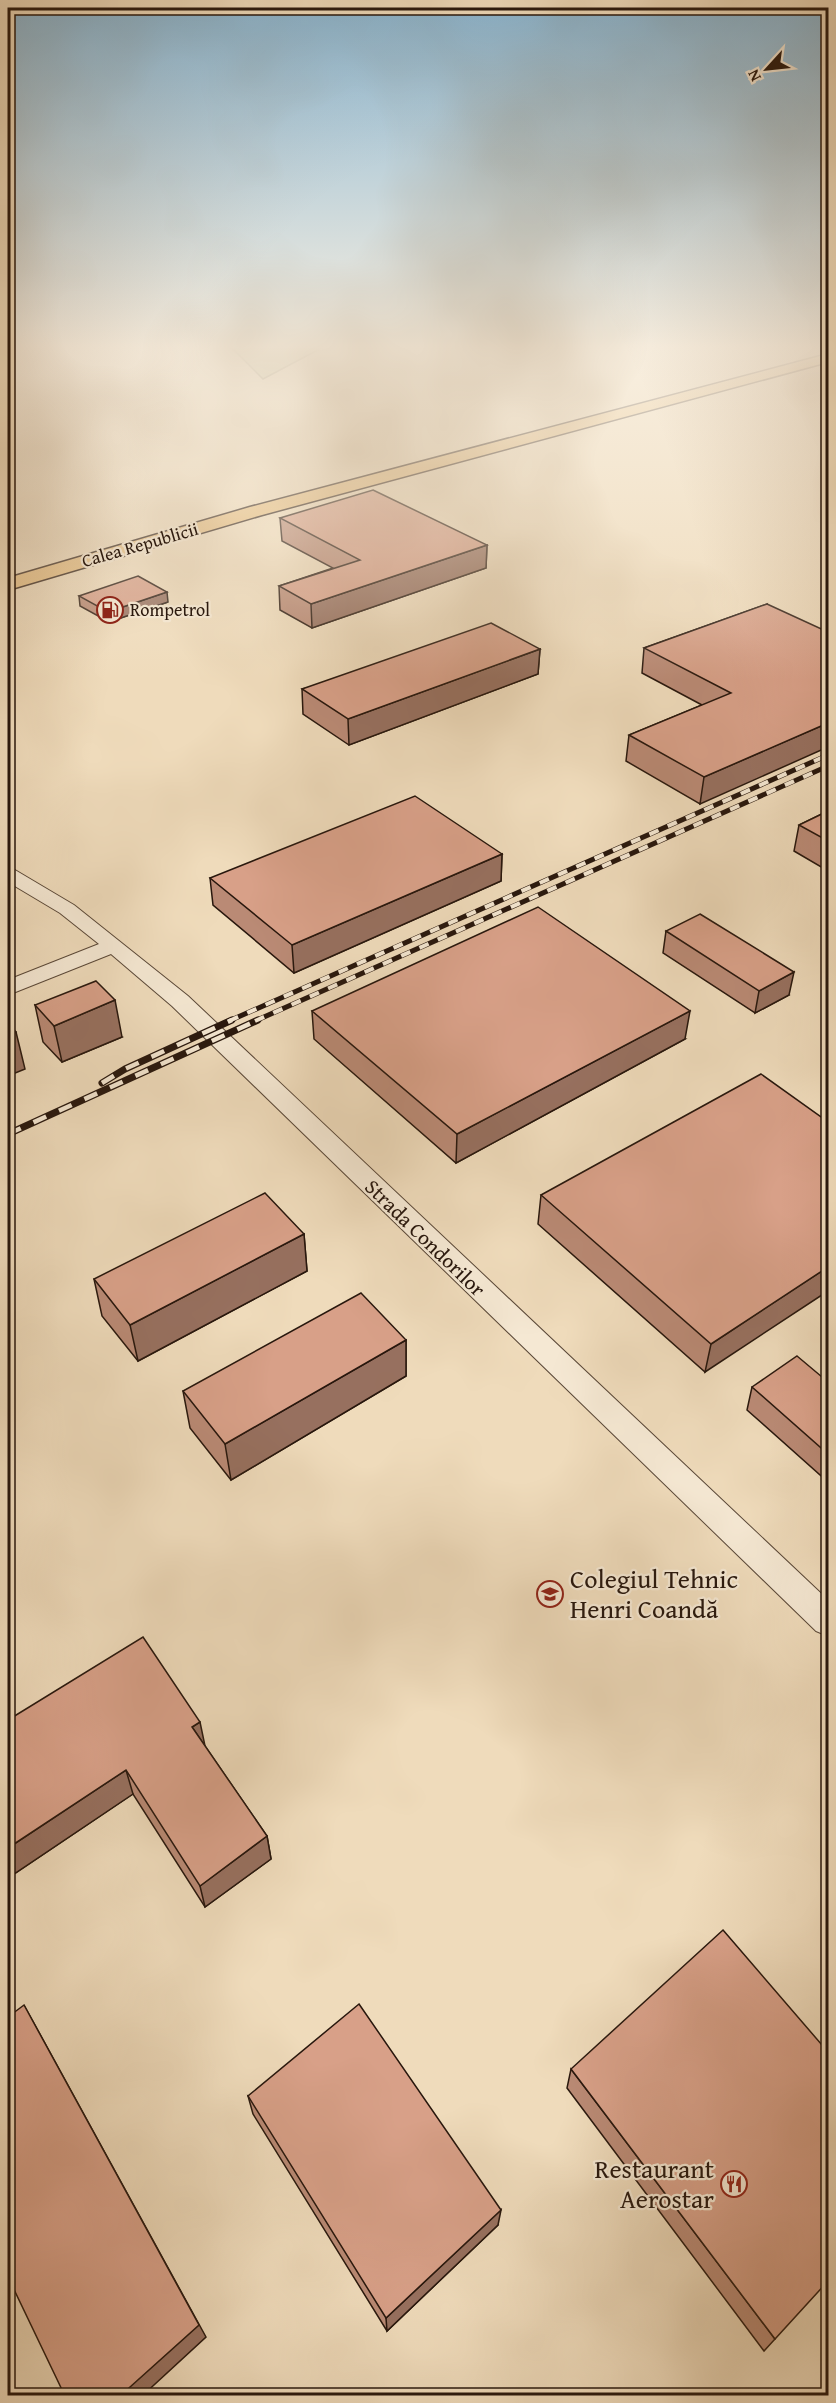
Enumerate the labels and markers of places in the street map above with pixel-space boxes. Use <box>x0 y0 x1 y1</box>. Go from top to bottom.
fuel station icon: Rompetrol <box>95 595 125 625</box>
place label: Rompetrol <box>130 596 210 623</box>
place label: Colegiul Tehnic Henri Coandă <box>570 1559 738 1628</box>
school or university icon: Colegiul Tehnic Henri Coandă <box>535 1579 565 1609</box>
place label: Restaurant Aerostar <box>594 2149 714 2218</box>
restaurant icon: Restaurant Aerostar <box>719 2169 749 2199</box>

